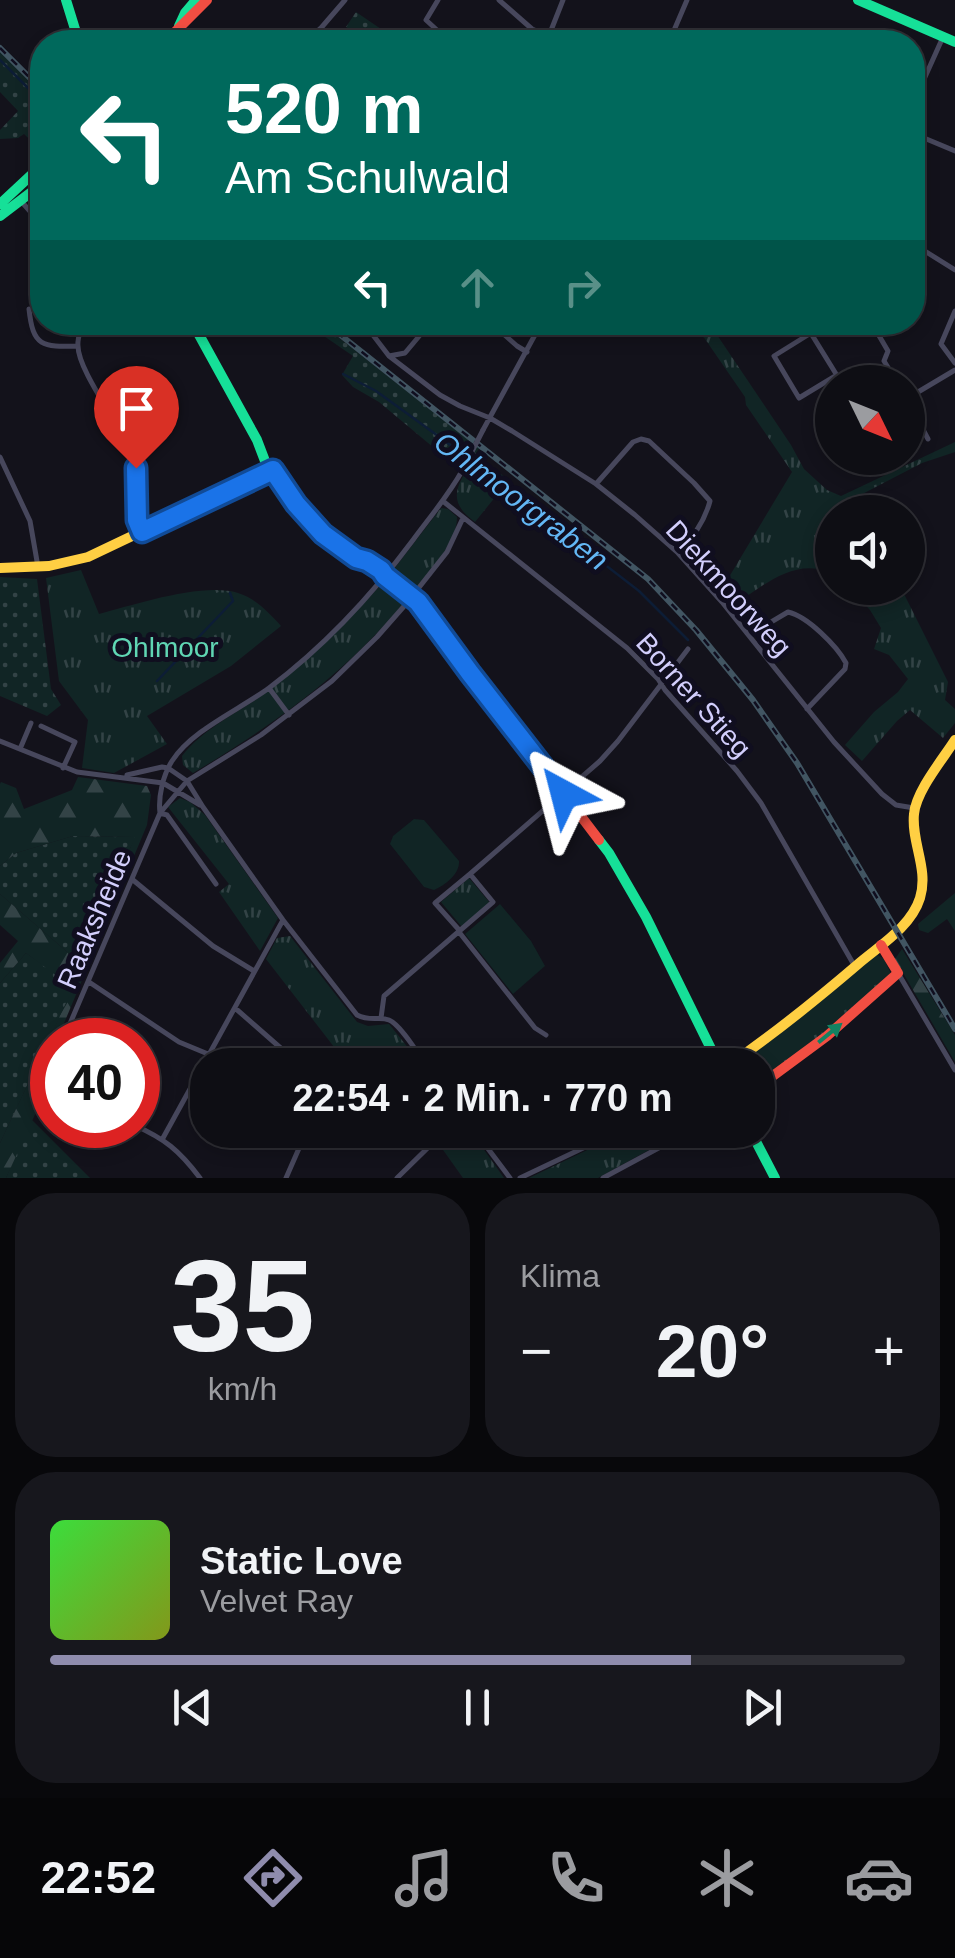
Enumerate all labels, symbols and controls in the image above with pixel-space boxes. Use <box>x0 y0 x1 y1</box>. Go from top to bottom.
icon: left <box>60 70 190 200</box>
text: 520 m <box>225 70 423 148</box>
text: Am Schulwald <box>225 152 510 203</box>
icon: left <box>345 260 400 315</box>
icon: ahead <box>450 260 505 315</box>
icon: right <box>555 260 610 315</box>
north arrow <box>815 365 925 475</box>
map controls <box>815 365 925 605</box>
pin <box>94 366 179 469</box>
icon: arrive <box>109 381 164 436</box>
water label: Ohlmoorgraben <box>428 425 614 577</box>
button: sound <box>815 495 925 605</box>
street label: Diekmoorweg <box>660 514 797 662</box>
street label: Borner Stieg <box>630 627 757 764</box>
park label: Ohlmoor <box>111 632 219 663</box>
position arrow <box>512 742 616 846</box>
street label: Raaksheide <box>51 845 138 993</box>
speed limit sign: 40 <box>30 1018 160 1148</box>
one-way arrow <box>817 1023 843 1044</box>
text: 22:54 · 2 Min. · 770 m <box>292 1077 673 1119</box>
text: 35 <box>170 1233 315 1379</box>
text: Klima <box>520 1258 600 1294</box>
text: 20° <box>656 1309 769 1393</box>
text: − <box>520 1320 552 1382</box>
text: + <box>873 1320 905 1382</box>
text: km/h <box>208 1371 277 1407</box>
text: Static Love <box>200 1540 403 1582</box>
text: Velvet Ray <box>200 1583 353 1619</box>
icon: previous <box>165 1680 220 1735</box>
icon: pause <box>450 1680 505 1735</box>
icon: next <box>735 1680 790 1735</box>
icon: directions <box>238 1843 308 1913</box>
icon: music <box>389 1843 459 1913</box>
icon: phone <box>541 1843 611 1913</box>
icon: climate <box>692 1843 762 1913</box>
icon: car <box>844 1843 914 1913</box>
text: 22:52 <box>41 1852 156 1903</box>

